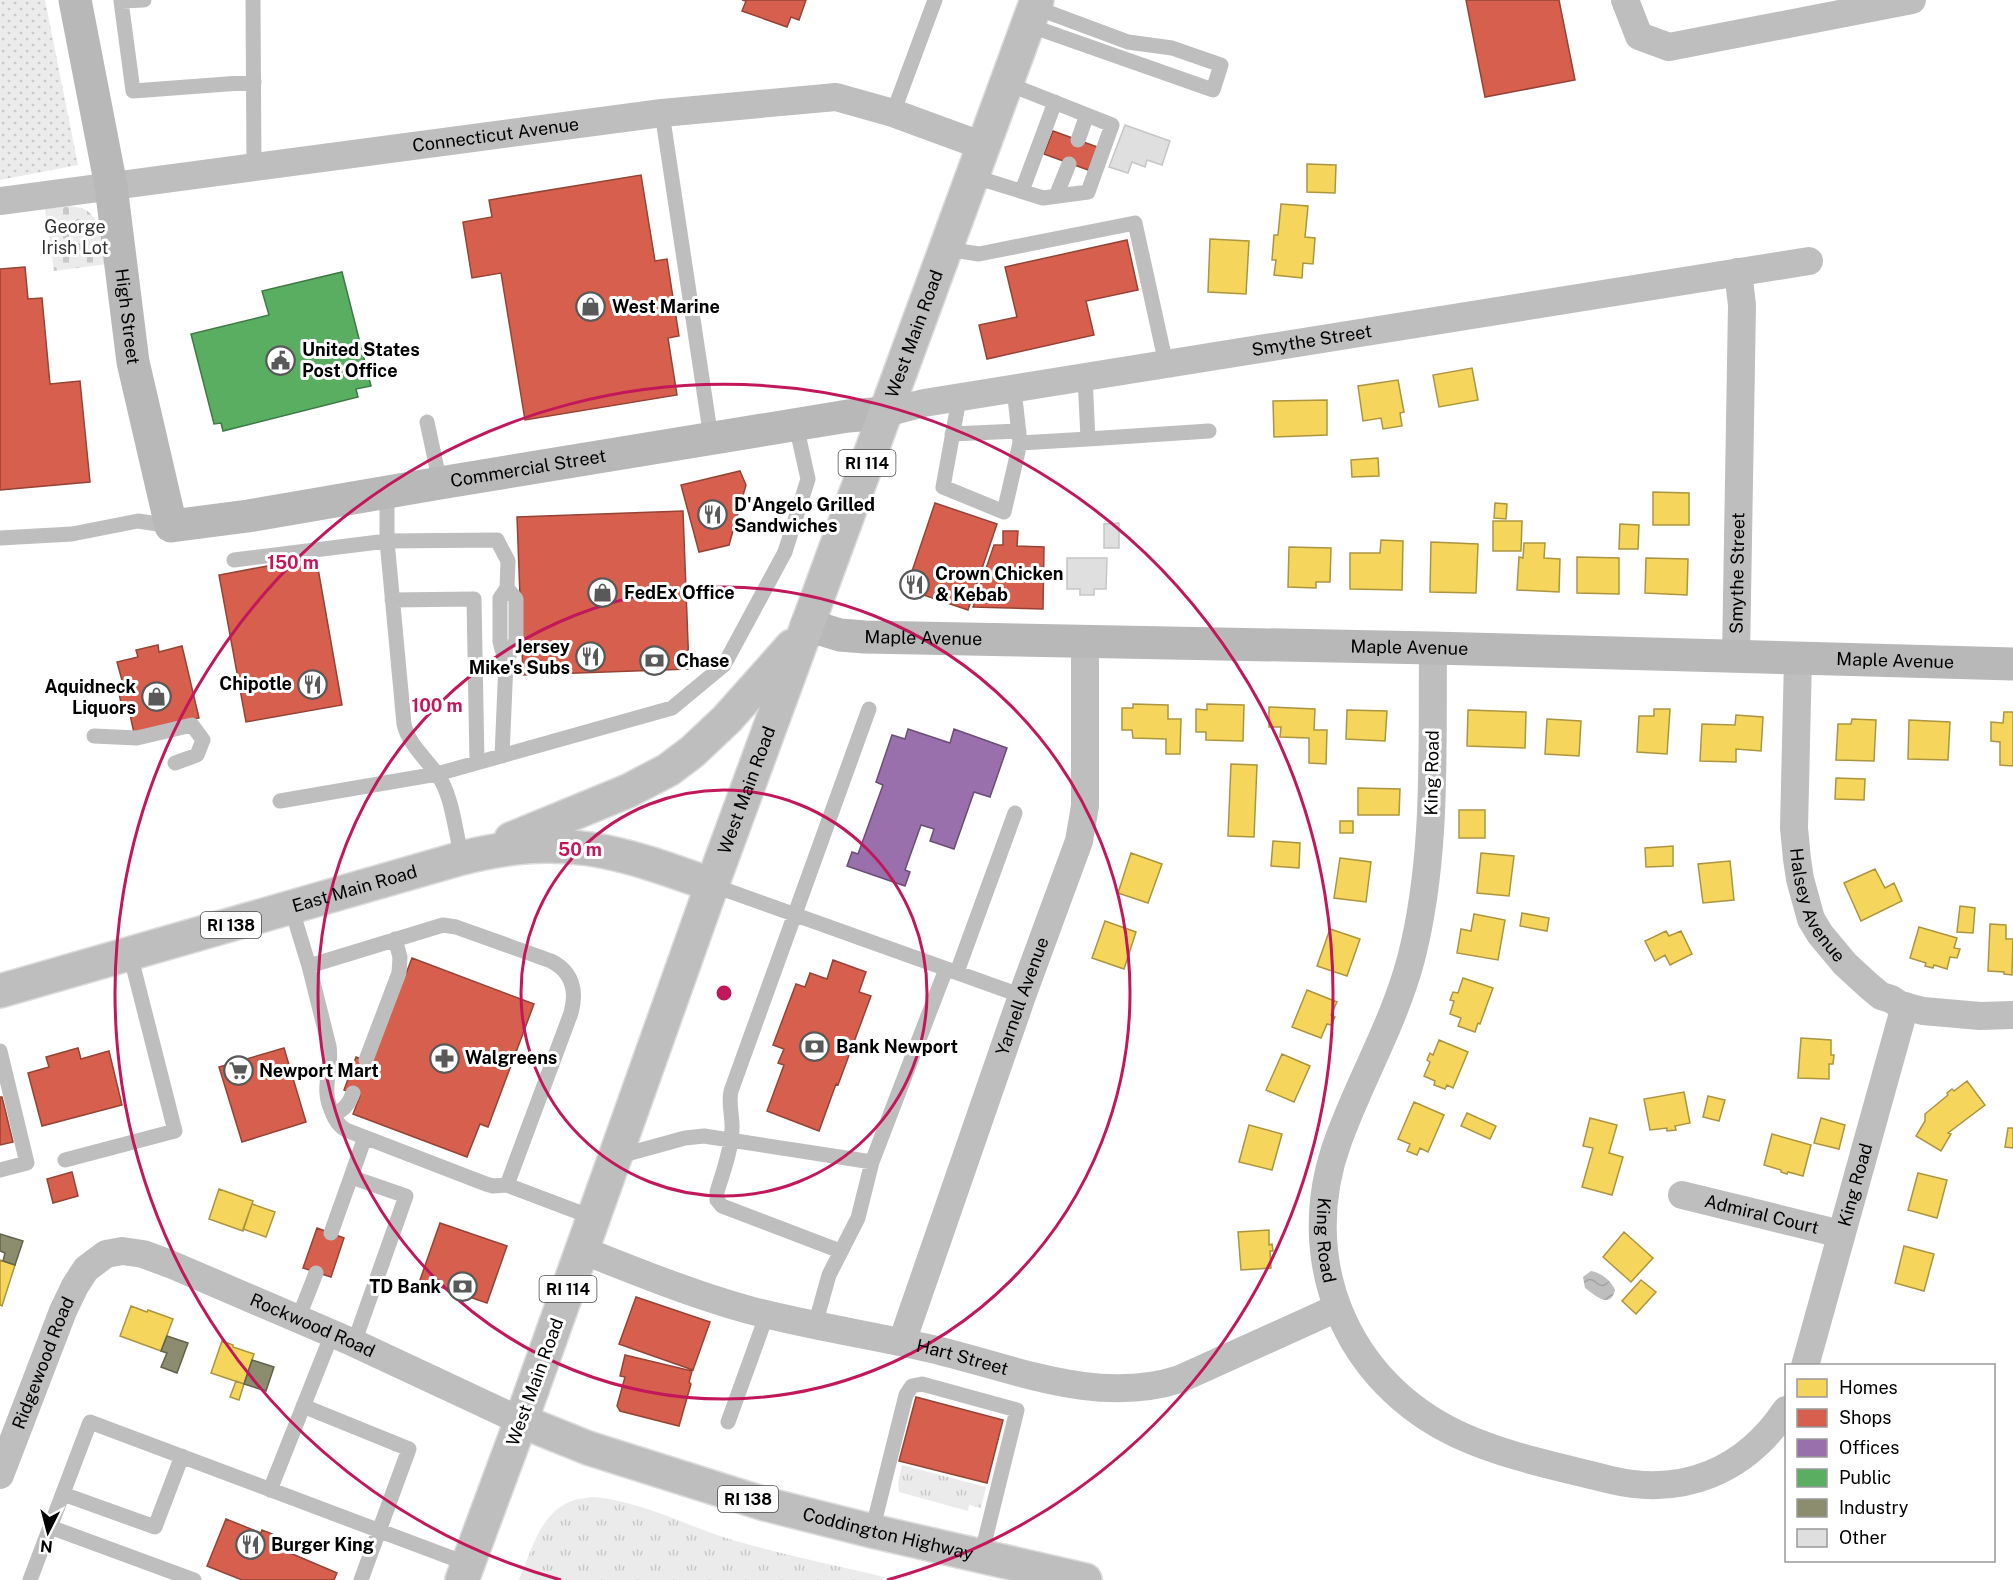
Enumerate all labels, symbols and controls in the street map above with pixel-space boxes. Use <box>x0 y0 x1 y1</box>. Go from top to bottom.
street label: Connecticut Avenue <box>411 113 580 156</box>
park label: George Irish Lot <box>41 216 109 258</box>
street label: High Street <box>111 267 144 366</box>
street label: West Main Road <box>881 267 947 401</box>
shop icon: West Marine <box>575 291 607 323</box>
place label: West Marine <box>612 296 720 317</box>
street label: Smythe Street <box>1250 320 1373 360</box>
place label: United States Post Office <box>302 339 420 381</box>
public building icon: United States Post Office <box>265 344 297 376</box>
street label: Commercial Street <box>449 445 607 491</box>
road number: RI 114 <box>838 450 896 476</box>
place label: D'Angelo Grilled Sandwiches <box>734 494 875 536</box>
restaurant icon: D'Angelo Grilled Sandwiches <box>697 499 729 531</box>
street label: Smythe Street <box>1725 512 1748 634</box>
text: 150 m <box>267 552 319 573</box>
place label: Crown Chicken & Kebab <box>935 563 1064 605</box>
restaurant icon: Crown Chicken & Kebab <box>898 568 930 600</box>
shop icon: FedEx Office <box>587 577 619 609</box>
place label: FedEx Office <box>624 582 735 603</box>
street label: Maple Avenue <box>864 626 983 649</box>
street label: Maple Avenue <box>1350 635 1469 659</box>
place label: Jersey Mike's Subs <box>469 636 570 678</box>
restaurant icon: Jersey Mike's Subs <box>575 641 607 673</box>
bank icon: Chase <box>639 645 671 677</box>
street label: Maple Avenue <box>1836 648 1954 672</box>
place label: Chase <box>676 650 730 671</box>
restaurant icon: Chipotle <box>297 668 329 700</box>
place label: Chipotle <box>219 673 292 694</box>
place label: Aquidneck Liquors <box>44 676 137 718</box>
shop icon: Aquidneck Liquors <box>141 681 173 713</box>
text: 100 m <box>411 695 463 716</box>
street label: West Main Road <box>713 723 779 857</box>
street label: King Road <box>1420 730 1443 816</box>
text: 50 m <box>558 839 602 860</box>
street label: Halsey Avenue <box>1786 847 1850 966</box>
street label: East Main Road <box>290 860 419 916</box>
road number: RI 138 <box>201 912 261 938</box>
street label: Yarnell Avenue <box>991 934 1053 1058</box>
centre of rings <box>714 983 734 1003</box>
bank icon: Bank Newport <box>799 1031 831 1063</box>
place label: Bank Newport <box>836 1036 958 1057</box>
pharmacy icon: Walgreens <box>428 1042 460 1074</box>
place label: Walgreens <box>465 1047 557 1068</box>
supermarket icon: Newport Mart <box>222 1055 254 1087</box>
place label: Newport Mart <box>259 1060 379 1081</box>
street label: King Road <box>1833 1141 1876 1229</box>
street label: Admiral Court <box>1702 1190 1821 1238</box>
street label: King Road <box>1313 1197 1340 1285</box>
bank icon: TD Bank <box>446 1271 478 1303</box>
place label: TD Bank <box>369 1276 442 1297</box>
road number: RI 114 <box>540 1276 596 1302</box>
street label: Rockwood Road <box>247 1289 378 1361</box>
street label: Ridgewood Road <box>8 1293 78 1432</box>
street label: West Main Road <box>502 1315 567 1449</box>
street label: Hart Street <box>914 1335 1011 1379</box>
legend <box>1785 1364 1995 1562</box>
text: Homes <box>1839 1377 1898 1398</box>
text: Shops <box>1839 1407 1891 1428</box>
text: Offices <box>1839 1437 1899 1458</box>
text: Public <box>1839 1467 1891 1488</box>
road number: RI 138 <box>718 1486 778 1512</box>
text: Industry <box>1839 1497 1909 1518</box>
north arrow <box>18 1502 78 1562</box>
street label: Coddington Highway <box>800 1503 976 1564</box>
text: Other <box>1839 1527 1887 1548</box>
restaurant icon: Burger King <box>234 1529 266 1561</box>
place label: Burger King <box>271 1534 374 1555</box>
text: N <box>39 1536 54 1557</box>

